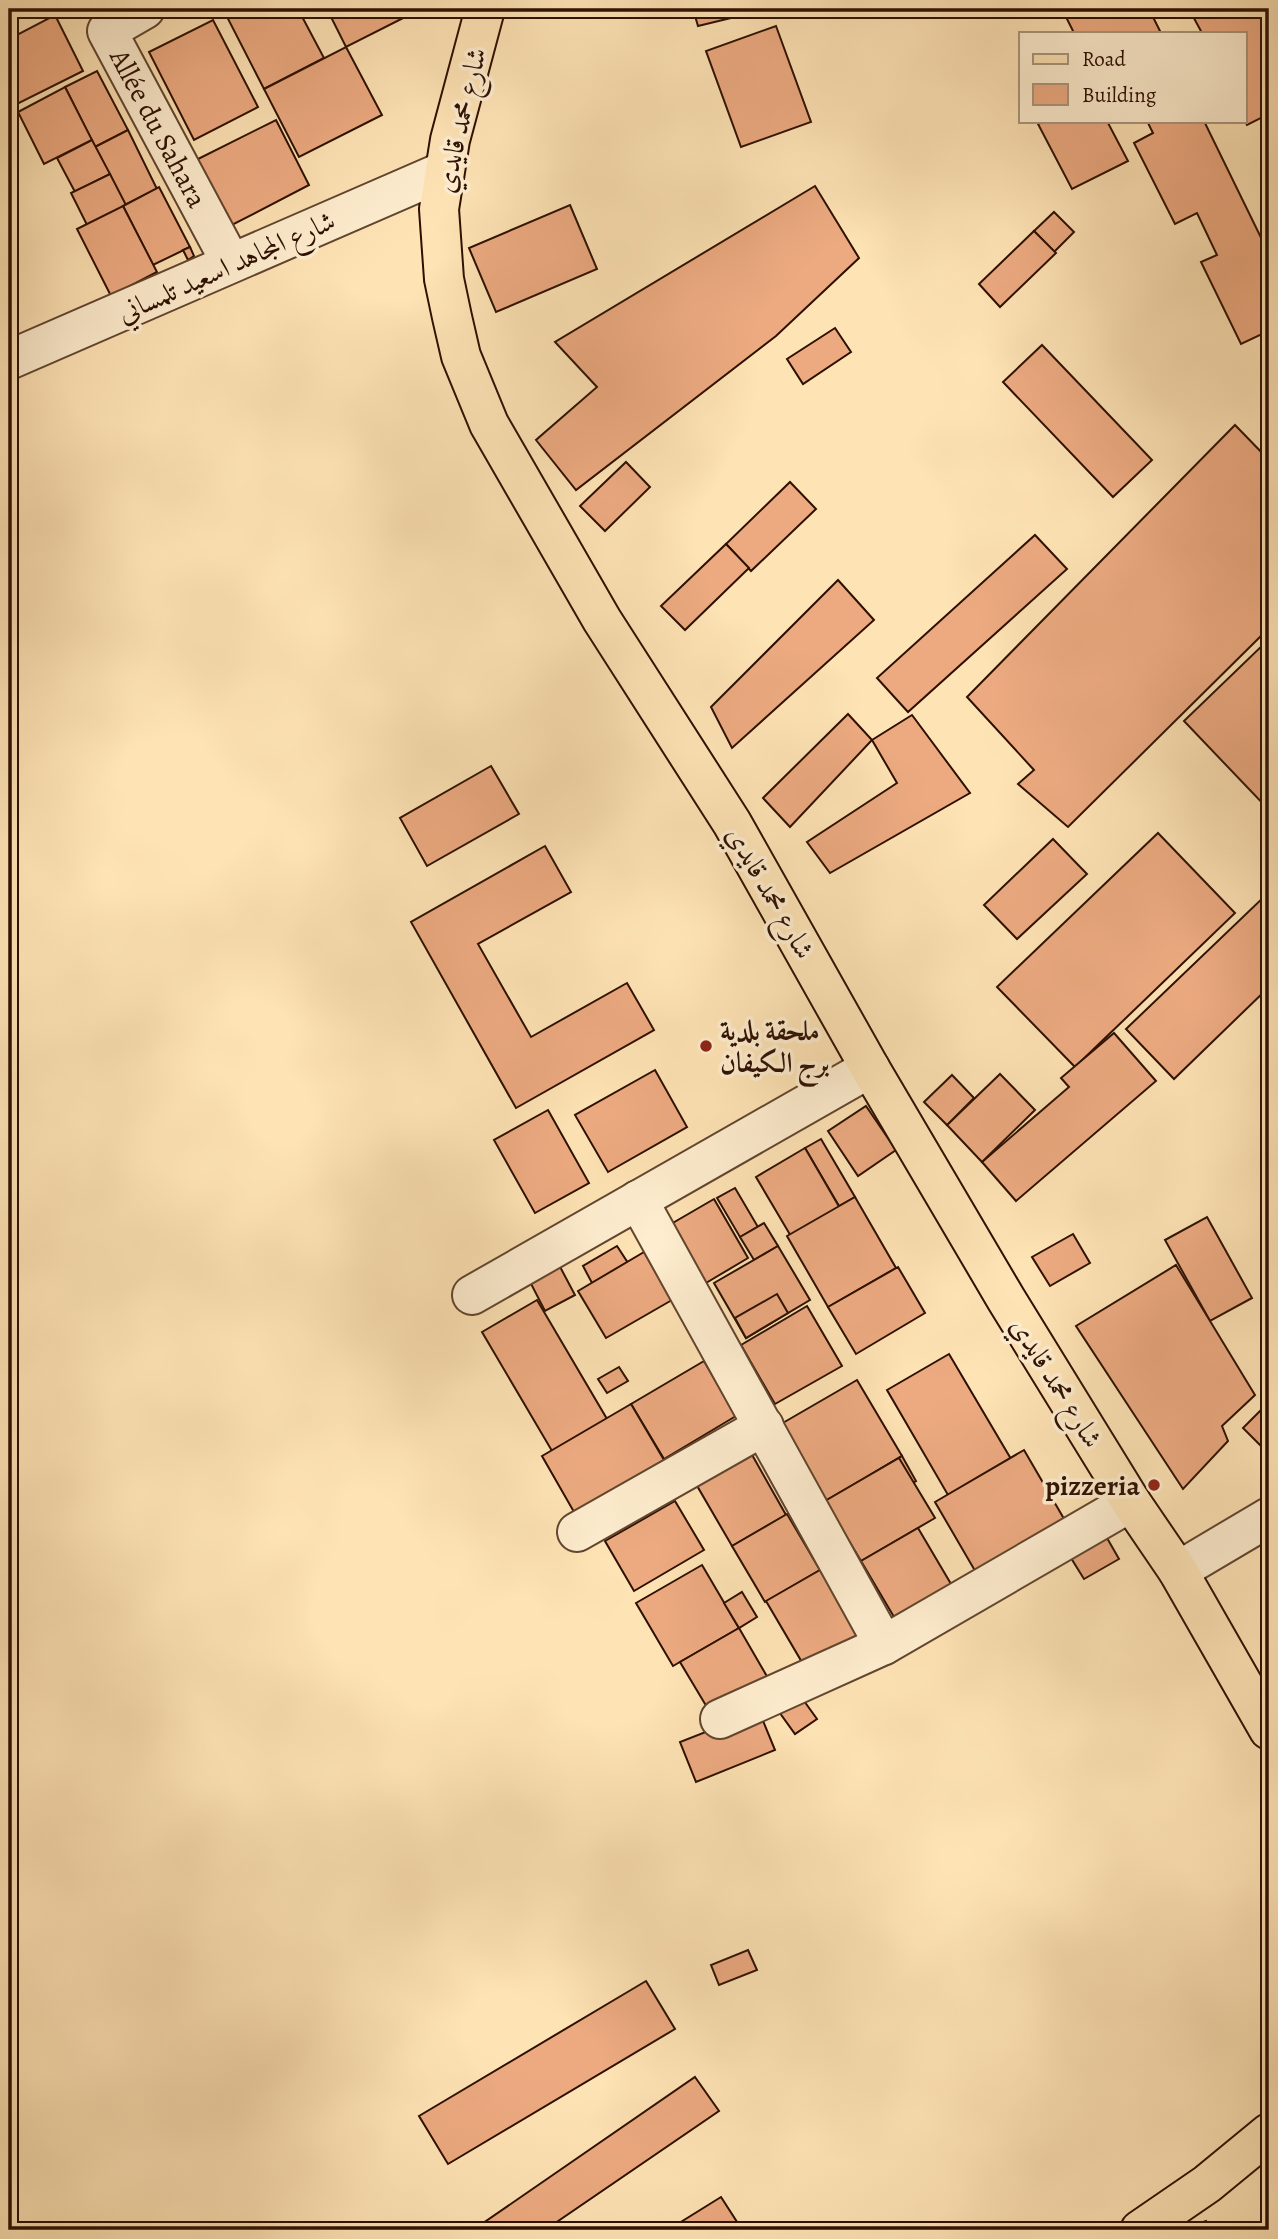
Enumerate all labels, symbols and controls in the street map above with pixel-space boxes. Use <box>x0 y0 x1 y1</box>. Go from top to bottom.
legend <box>1019 32 1246 122</box>
street label: Allée du Sahara <box>100 42 216 214</box>
street label: شارع محمد قايدي <box>426 44 500 197</box>
text: Road <box>1082 45 1126 73</box>
text: Building <box>1082 81 1157 109</box>
street label: شارع المجاهد اسعيد تلمساني <box>111 202 343 336</box>
street label: شارع محمد قايدي <box>713 819 823 968</box>
place label: ملحقة بلدية برج الكيفان <box>720 1012 829 1088</box>
marker: ملحقة بلدية برج الكيفان <box>698 1038 714 1054</box>
street label: شارع محمد قايدي <box>998 1310 1111 1457</box>
place label: pizzeria <box>1045 1467 1140 1505</box>
marker: pizzeria <box>1146 1477 1162 1493</box>

